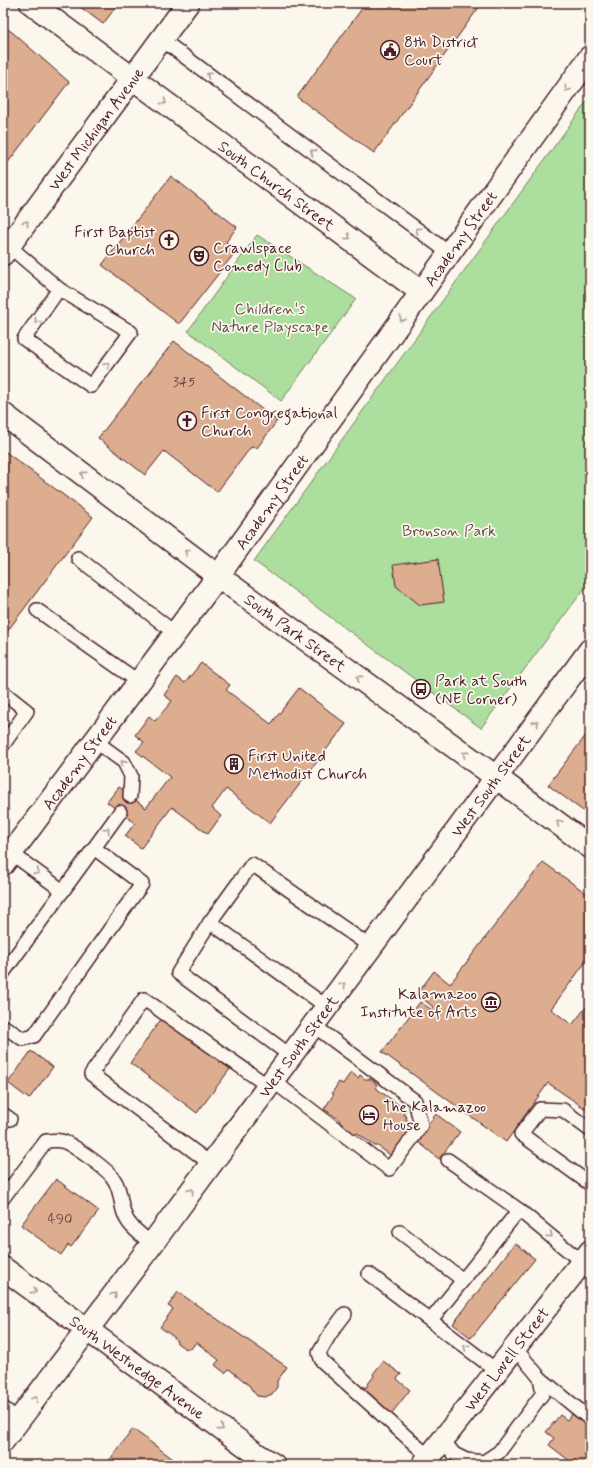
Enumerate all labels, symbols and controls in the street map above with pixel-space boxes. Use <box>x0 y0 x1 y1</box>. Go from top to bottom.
place label: 8th District Court <box>404 32 478 71</box>
public building icon: 8th District Court <box>379 39 401 61</box>
street label: West Michigan Avenue <box>44 63 150 195</box>
one-way arrow <box>207 73 214 80</box>
one-way arrow <box>565 84 572 91</box>
one-way arrow <box>160 97 167 105</box>
street label: South Church Street <box>213 136 339 237</box>
one-way arrow <box>311 150 318 157</box>
street label: Academy Street <box>420 187 503 291</box>
one-way arrow <box>21 220 28 227</box>
place label: First Baptist Church <box>74 222 155 261</box>
one-way arrow <box>415 228 422 235</box>
church icon: First Baptist Church <box>158 229 180 251</box>
one-way arrow <box>343 233 350 240</box>
place label: Crawlspace Comedy Club <box>213 238 302 277</box>
theatre icon: Crawlspace Comedy Club <box>188 245 210 267</box>
park label: Children's Nature Playscape <box>211 299 329 338</box>
one-way arrow <box>400 315 407 322</box>
one-way arrow <box>34 317 42 324</box>
one-way arrow <box>102 362 109 369</box>
house number: 345 <box>173 373 196 391</box>
place label: First Congregational Church <box>201 403 337 442</box>
church icon: First Congregational Church <box>176 410 198 432</box>
street label: Academy Street <box>231 451 314 554</box>
one-way arrow <box>80 472 87 479</box>
park label: Bronson Park <box>402 521 496 542</box>
one-way arrow <box>184 550 191 557</box>
street label: South Park Street <box>240 589 350 678</box>
place label: Park at South (NE Corner) <box>435 671 527 710</box>
one-way arrow <box>357 676 364 683</box>
bus stop icon: Park at South (NE Corner) <box>410 678 432 700</box>
street label: Academy Street <box>38 712 122 815</box>
one-way arrow <box>531 720 538 727</box>
street label: West South Street <box>447 730 537 841</box>
place label: First United Methodist Church <box>248 746 367 785</box>
one-way arrow <box>462 751 469 759</box>
building icon: First United Methodist Church <box>223 753 245 775</box>
one-way arrow <box>121 760 128 767</box>
one-way arrow <box>556 821 563 828</box>
one-way arrow <box>102 827 109 834</box>
one-way arrow <box>32 867 39 874</box>
one-way arrow <box>338 982 345 989</box>
place label: Kalamazoo Institute of Arts <box>360 984 477 1023</box>
street label: West South Street <box>255 991 344 1102</box>
museum icon: Kalamazoo Institute of Arts <box>480 991 502 1013</box>
place label: The Kalamazoo House <box>383 1097 486 1136</box>
hotel icon: The Kalamazoo House <box>358 1104 380 1126</box>
one-way arrow <box>186 1188 193 1195</box>
house number: 490 <box>48 1210 72 1228</box>
one-way arrow <box>545 1231 552 1238</box>
one-way arrow <box>30 1286 37 1293</box>
one-way arrow <box>109 1292 116 1299</box>
street label: West Lovell Street <box>460 1303 555 1416</box>
street label: South Westnedge Avenue <box>65 1311 209 1425</box>
one-way arrow <box>464 1345 471 1352</box>
one-way arrow <box>30 1396 37 1403</box>
one-way arrow <box>216 1423 223 1430</box>

